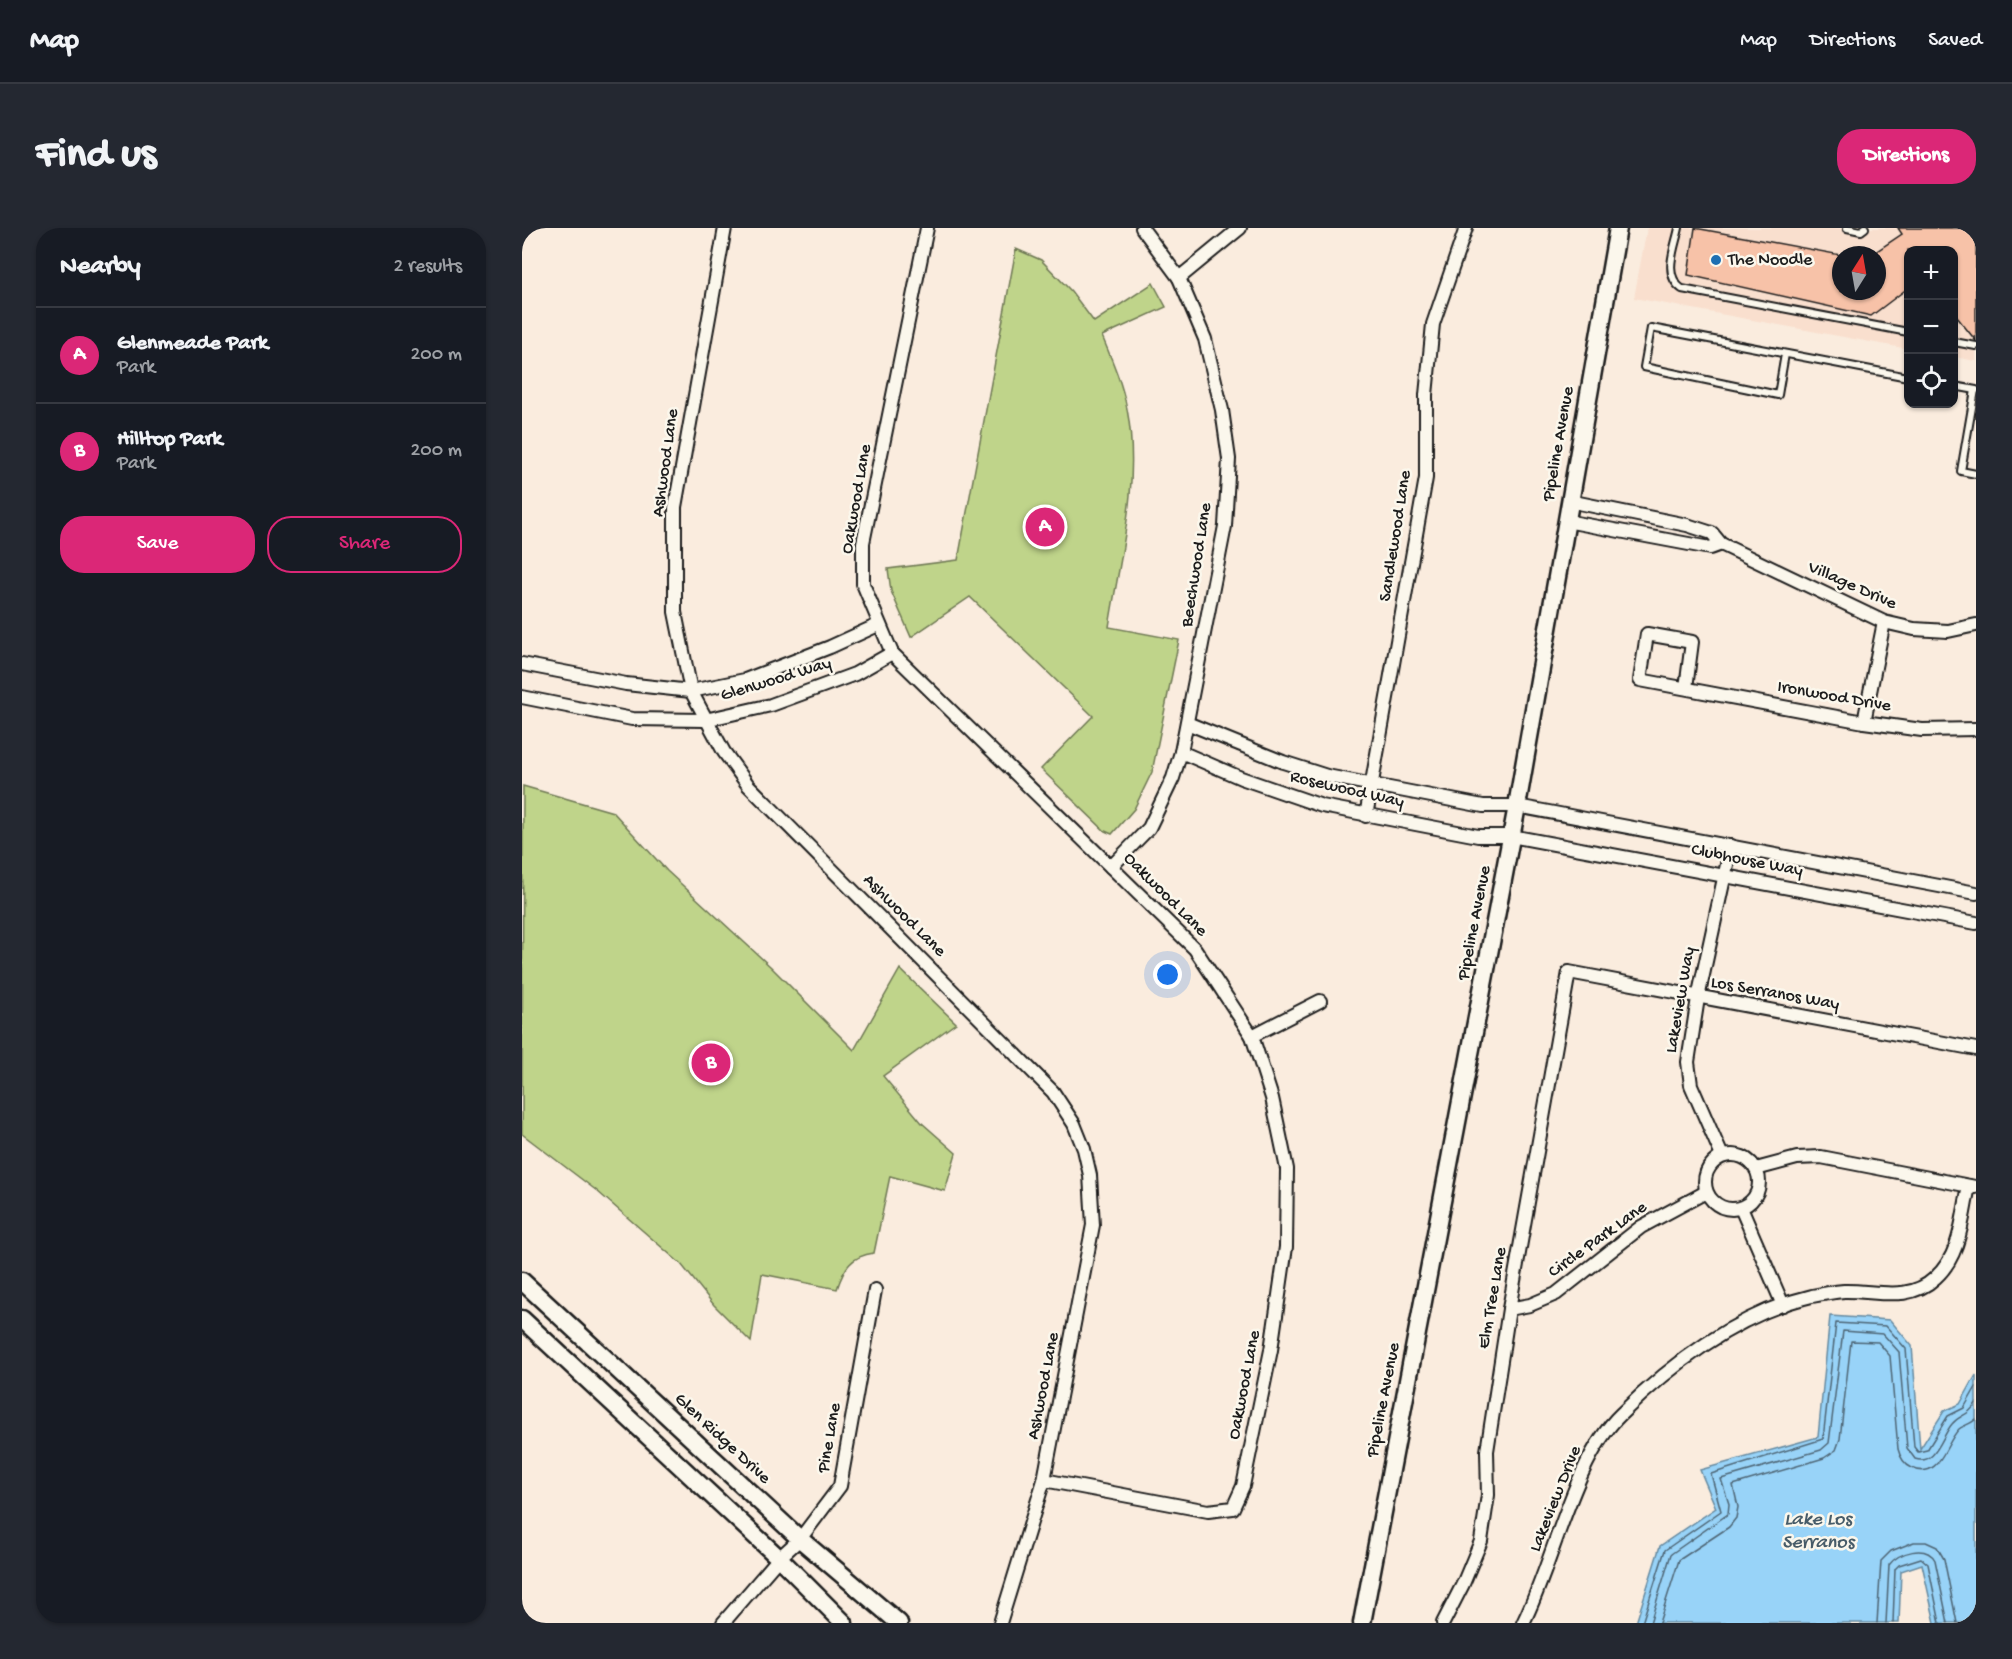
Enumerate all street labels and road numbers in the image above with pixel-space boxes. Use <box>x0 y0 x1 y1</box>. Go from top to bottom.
street label: Pipeline Avenue <box>1538 384 1580 504</box>
street label: Ashwood Lane <box>648 407 684 518</box>
street label: Oakwood Lane <box>837 442 877 555</box>
street label: Sandlewood Lane <box>1375 468 1417 603</box>
street label: Beechwood Lane <box>1177 501 1217 630</box>
street label: Village Drive <box>1803 557 1900 615</box>
street label: Glenwood Way <box>718 653 834 707</box>
street label: Ironwood Drive <box>1775 677 1893 717</box>
street label: Rosewood Way <box>1288 767 1406 813</box>
street label: Clubhouse Way <box>1689 840 1805 882</box>
street label: Oakwood Lane <box>1118 848 1212 942</box>
street label: Pipeline Avenue <box>1453 863 1497 983</box>
street label: Ashwood Lane <box>858 870 950 962</box>
street label: Lakeview Way <box>1661 945 1701 1055</box>
street label: Los Serranos Way <box>1709 972 1841 1016</box>
street label: Circle Park Lane <box>1545 1197 1652 1283</box>
street label: Elm Tree Lane <box>1474 1245 1512 1350</box>
street label: Oakwood Lane <box>1224 1328 1266 1441</box>
street label: Ashwood Lane <box>1023 1330 1065 1441</box>
street label: Pipeline Avenue <box>1362 1340 1406 1460</box>
street label: Glen Ridge Drive <box>669 1389 775 1490</box>
street label: Pine Lane <box>813 1401 847 1475</box>
street label: Lakeview Drive <box>1525 1442 1587 1555</box>

